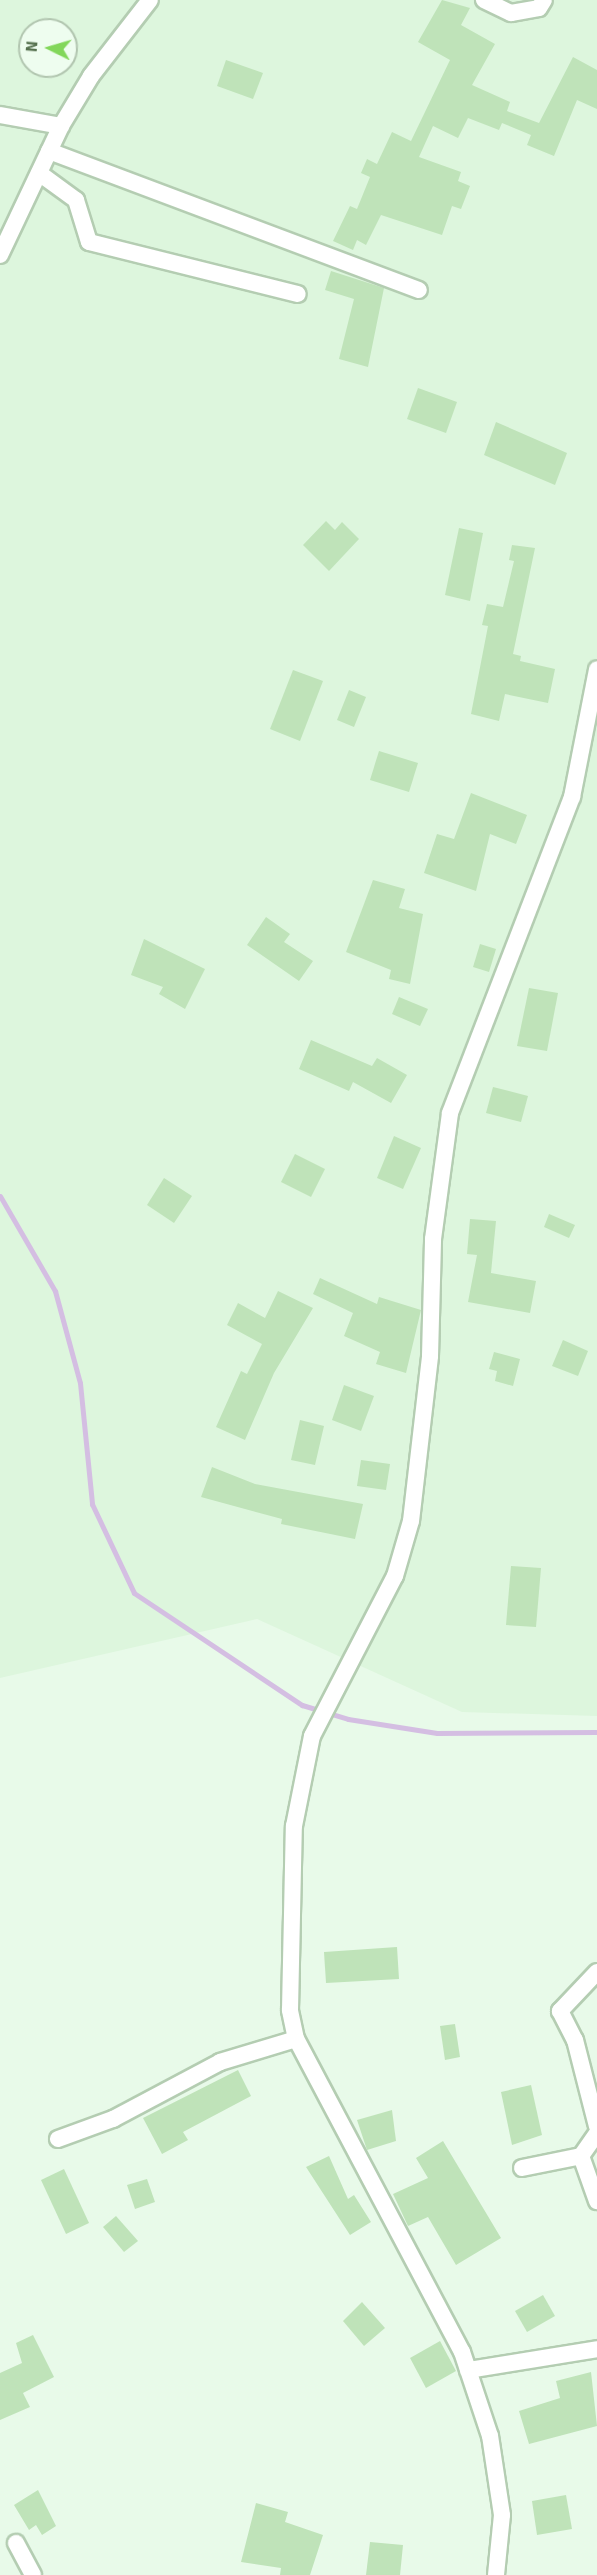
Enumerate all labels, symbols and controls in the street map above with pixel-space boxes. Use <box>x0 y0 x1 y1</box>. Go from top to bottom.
north arrow <box>18 18 78 78</box>
text: N <box>22 40 43 53</box>

